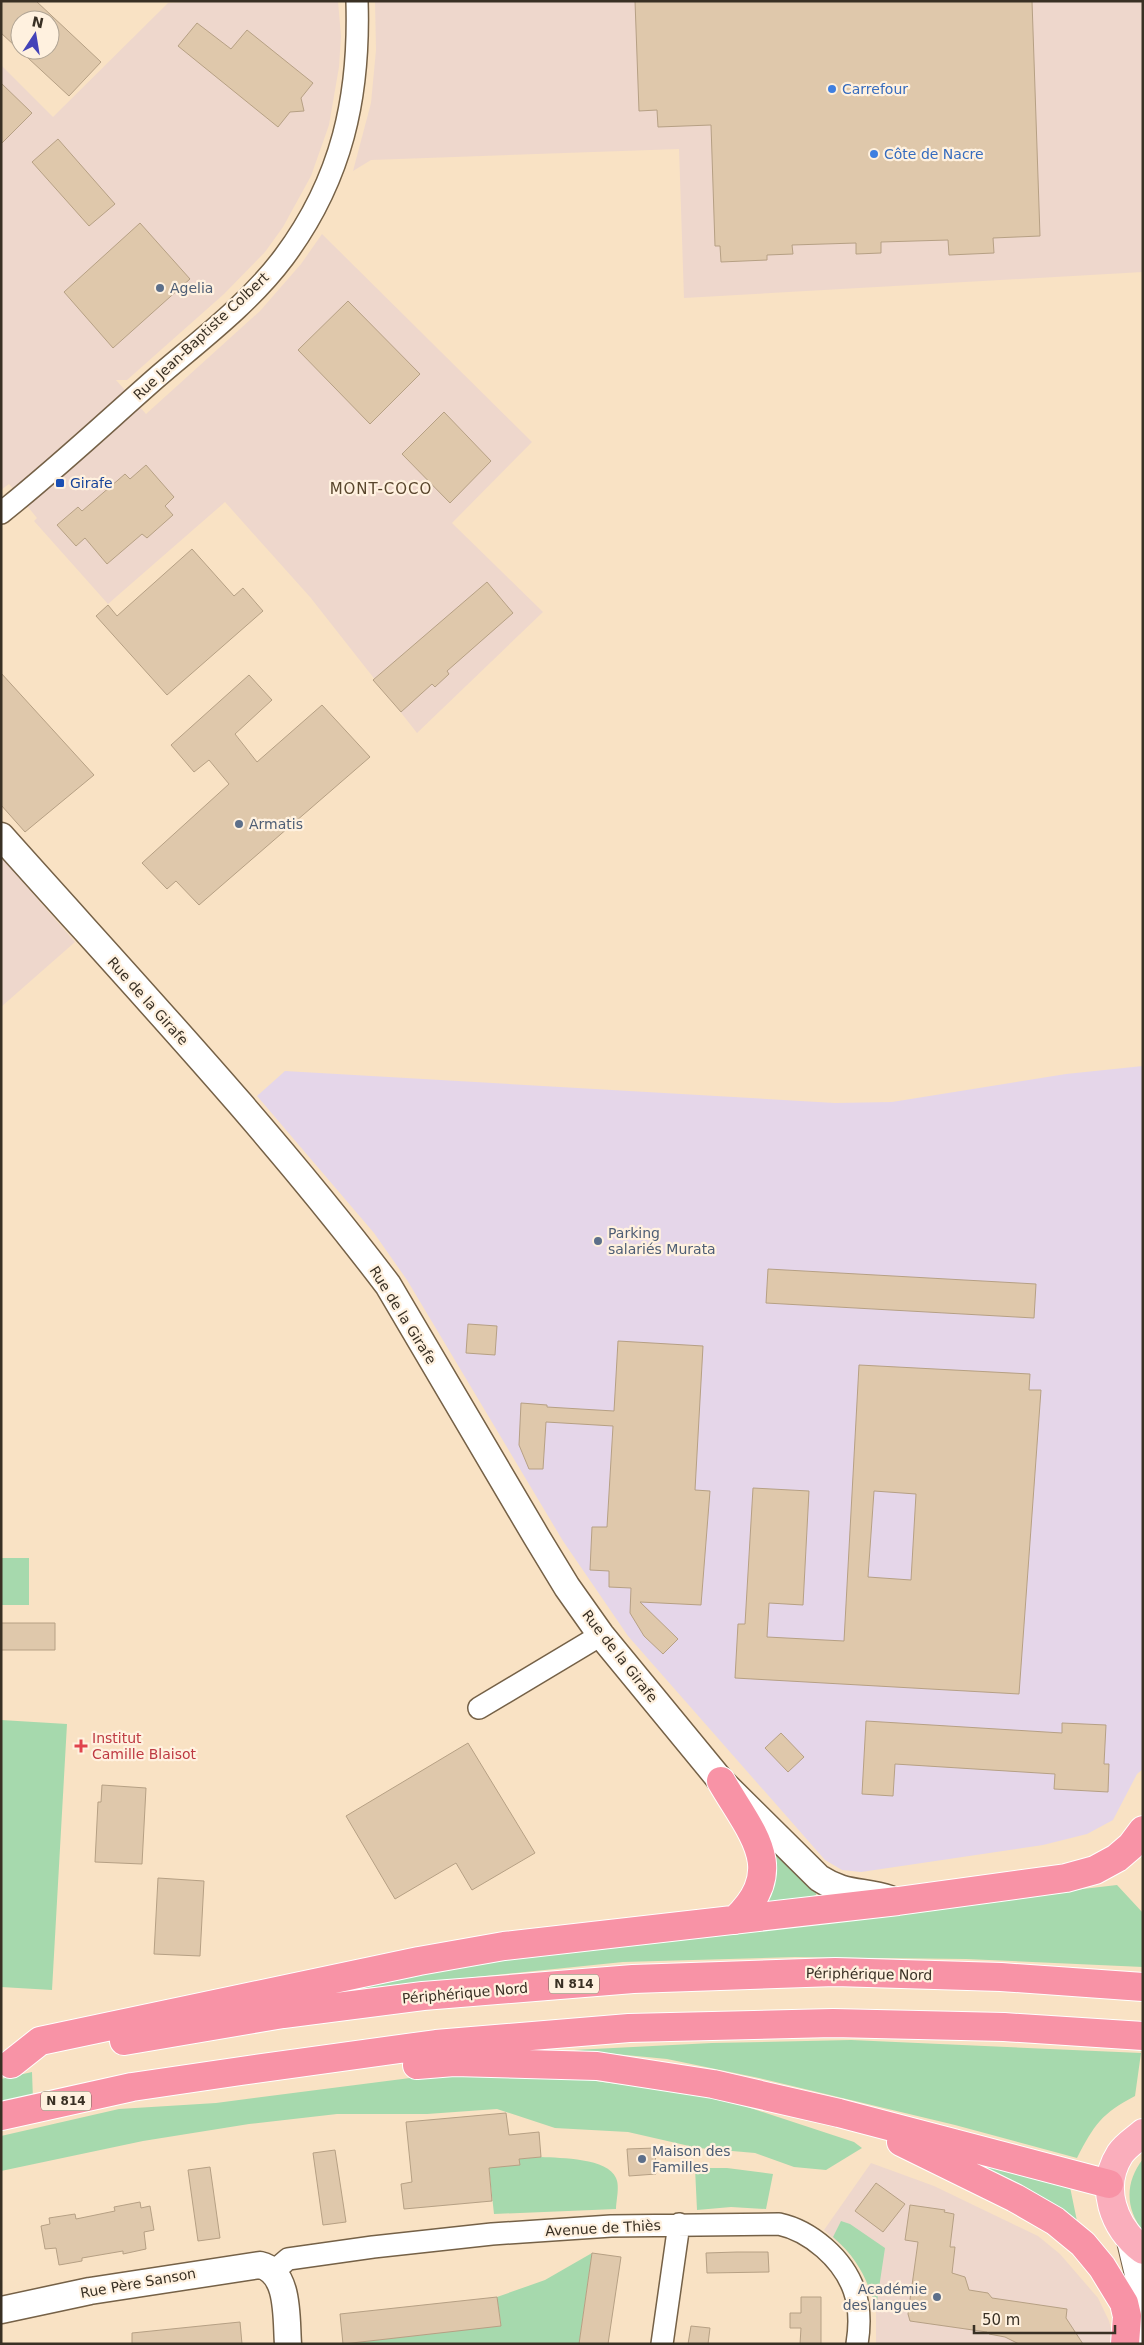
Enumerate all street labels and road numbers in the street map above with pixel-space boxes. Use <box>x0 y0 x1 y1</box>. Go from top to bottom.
street label: Rue Jean-Baptiste Colbert <box>130 269 272 403</box>
street label: Rue de la Girafe <box>104 954 192 1048</box>
street label: Rue de la Girafe <box>366 1263 440 1367</box>
street label: Rue de la Girafe <box>579 1607 661 1705</box>
street label: Périphérique Nord <box>806 1965 932 1983</box>
road number: N 814 <box>549 1975 599 1994</box>
street label: Périphérique Nord <box>401 1980 529 2006</box>
road number: N 814 <box>41 2092 91 2110</box>
street label: Avenue de Thiès <box>545 2217 661 2239</box>
street label: Rue Père Sanson <box>79 2265 197 2301</box>

